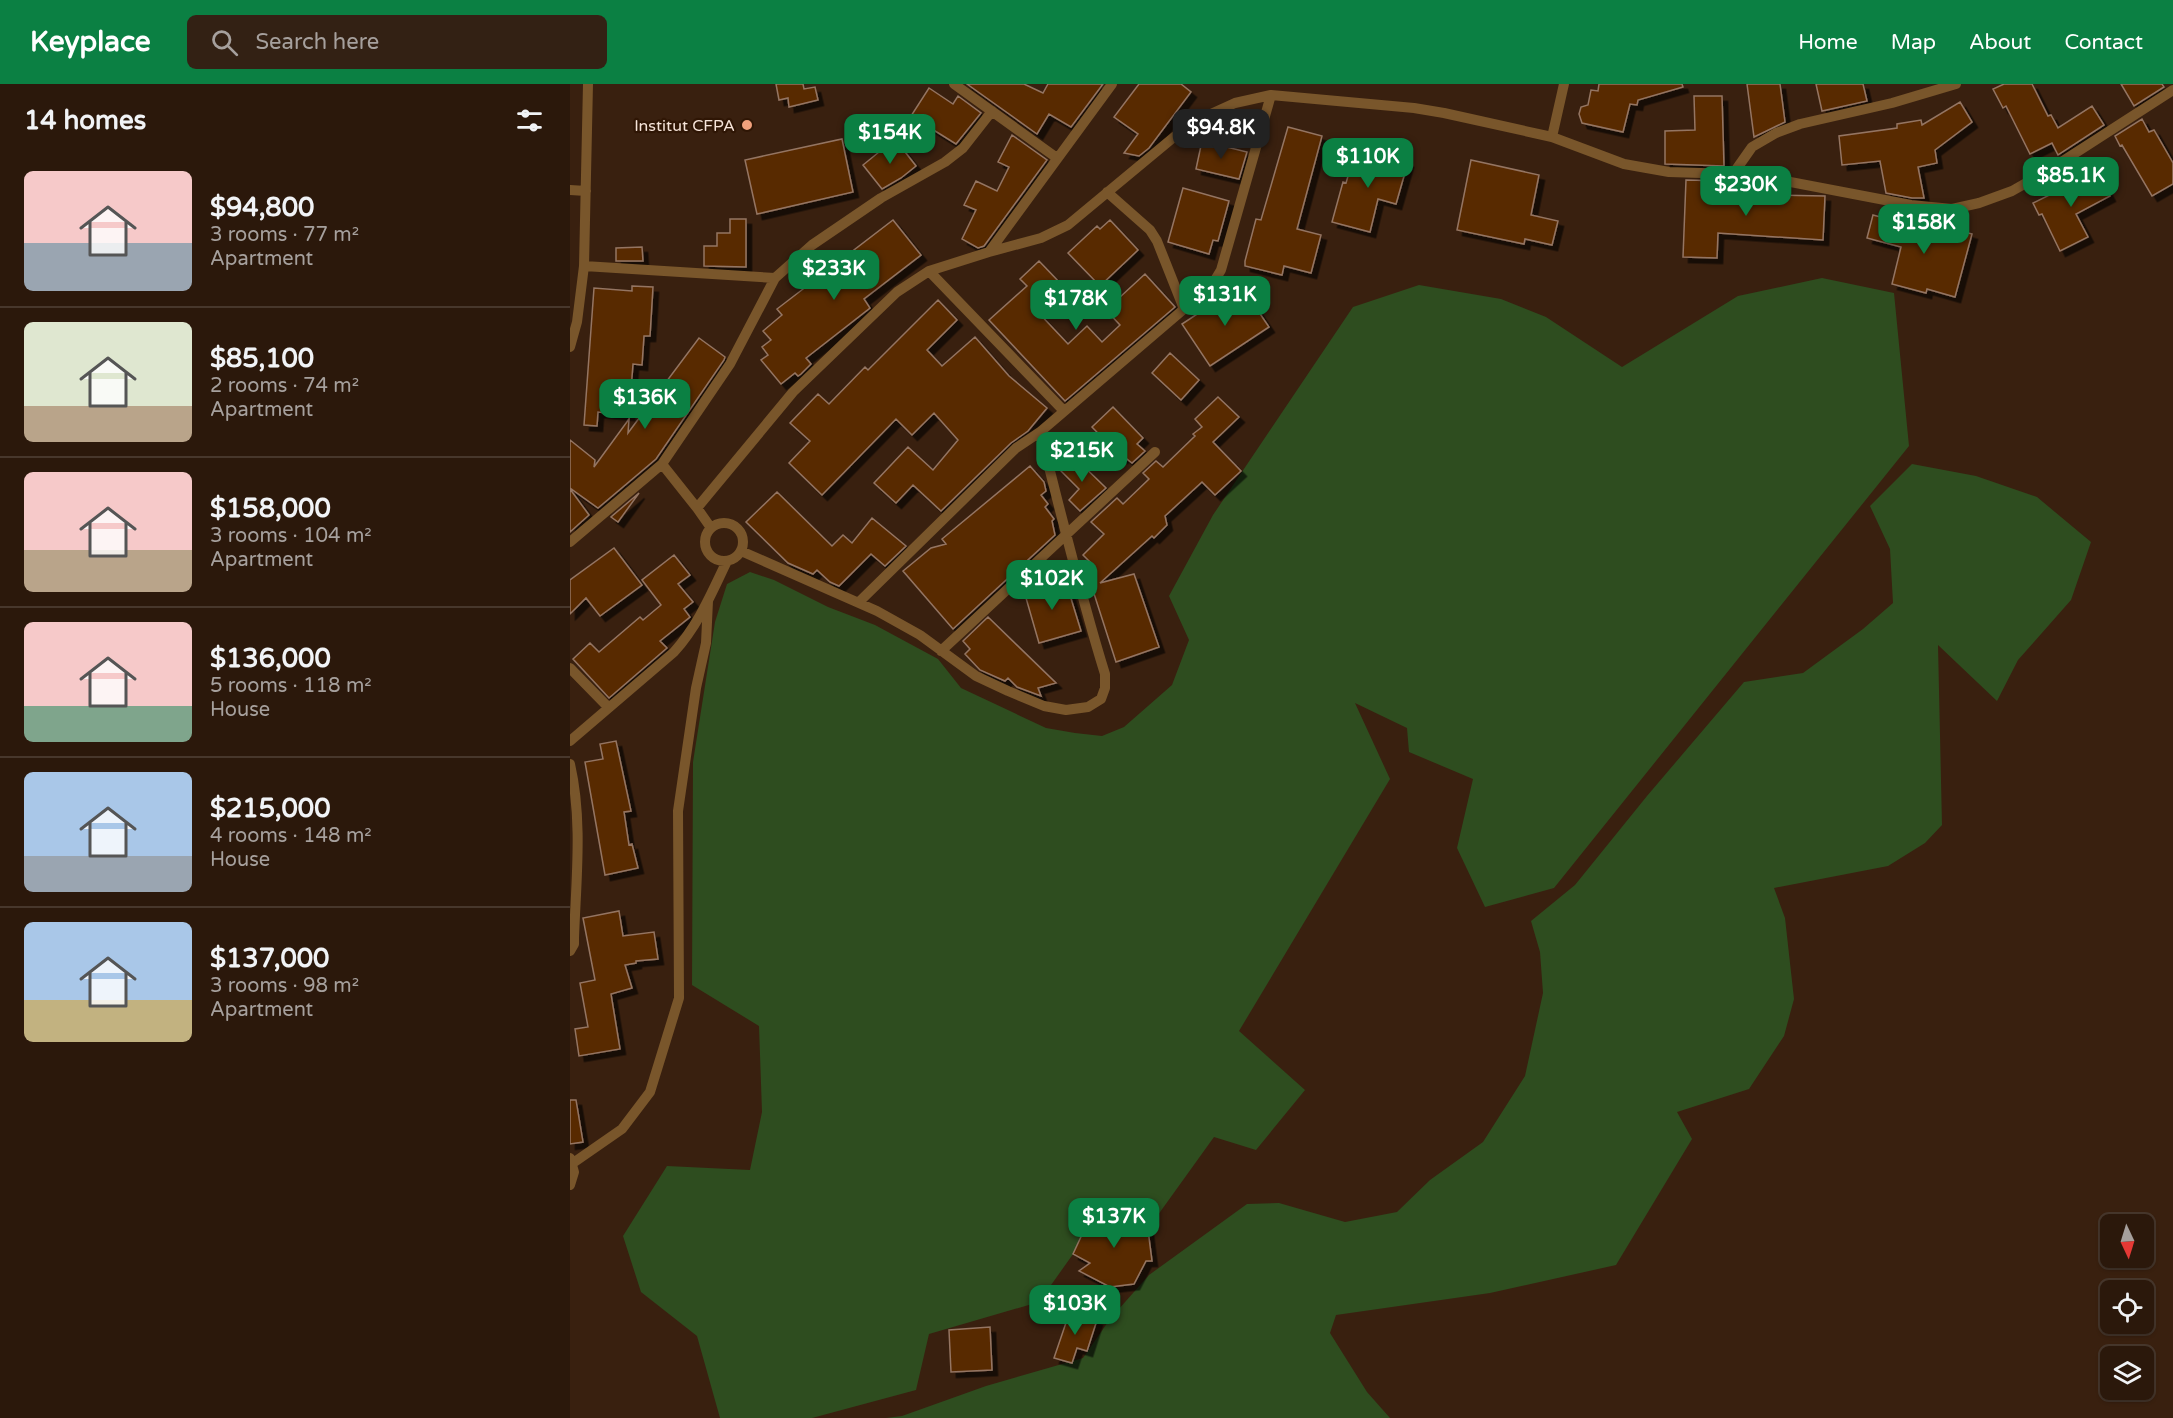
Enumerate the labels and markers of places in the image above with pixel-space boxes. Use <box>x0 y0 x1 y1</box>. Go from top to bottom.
pin: $94.8K <box>1172 109 1270 160</box>
pin: $154K <box>848 114 932 165</box>
place label: Institut CFPA <box>634 116 735 136</box>
marker: Institut CFPA <box>740 118 754 132</box>
pin: $110K <box>1326 138 1410 189</box>
pin: $85.1K <box>2022 157 2120 208</box>
pin: $230K <box>1704 166 1788 217</box>
pin: $158K <box>1882 204 1966 255</box>
pin: $233K <box>792 250 876 301</box>
pin: $131K <box>1183 276 1267 327</box>
pin: $178K <box>1034 280 1118 331</box>
pin: $136K <box>603 379 687 430</box>
pin: $215K <box>1040 432 1124 483</box>
pin: $102K <box>1010 560 1094 611</box>
pin: $137K <box>1072 1198 1156 1249</box>
pin: $103K <box>1033 1285 1117 1336</box>

